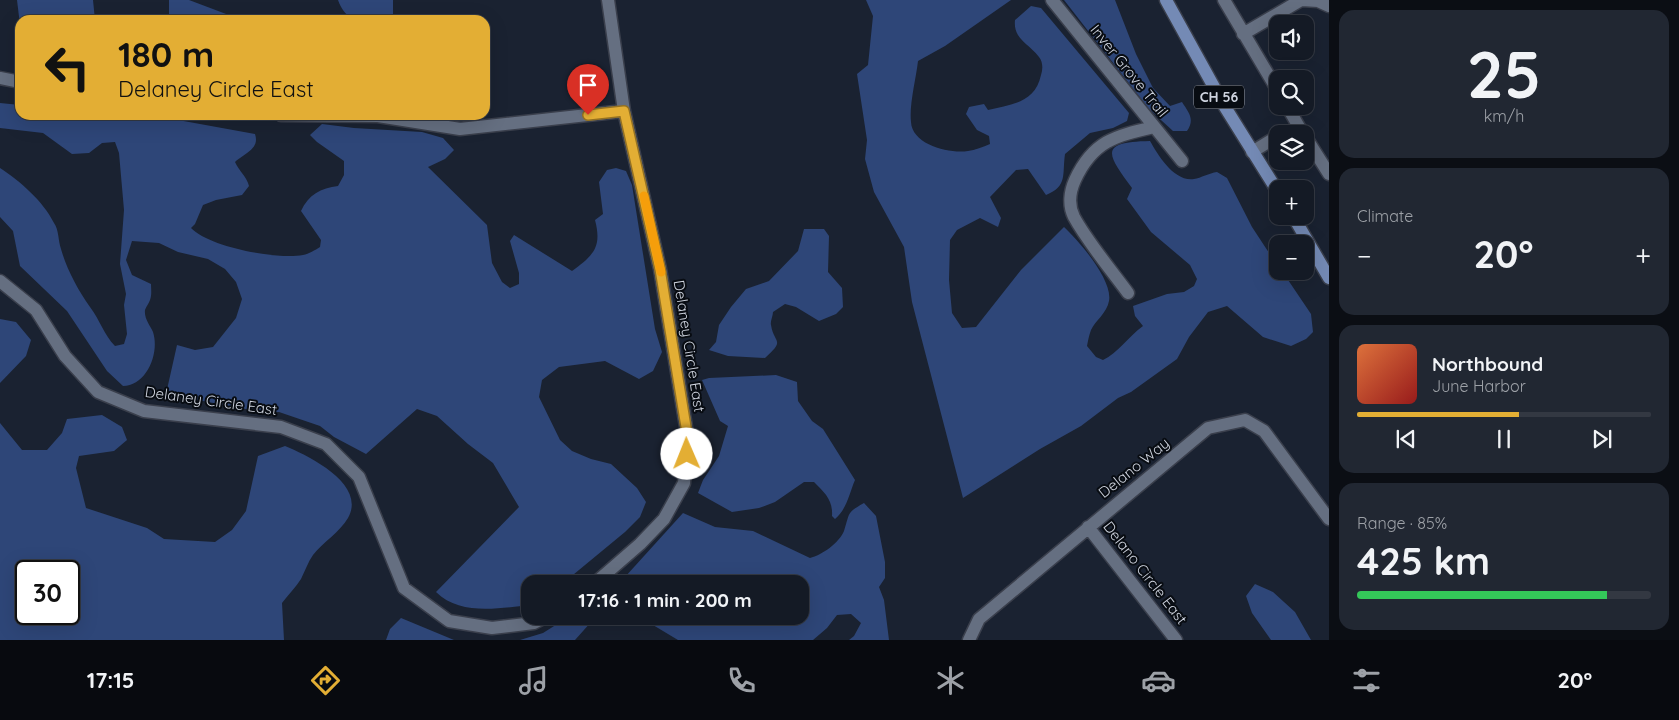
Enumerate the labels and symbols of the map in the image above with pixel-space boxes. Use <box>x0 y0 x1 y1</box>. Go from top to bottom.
street label: Inver Grove Trail <box>1086 21 1172 121</box>
pin <box>567 64 609 115</box>
road number: CH 56 <box>1194 85 1244 108</box>
street label: Delaney Circle East <box>670 279 709 413</box>
street label: Delaney Circle East <box>144 382 278 419</box>
position arrow <box>660 427 712 479</box>
street label: Delano Way <box>1094 433 1173 502</box>
street label: Delano Circle East <box>1099 517 1192 628</box>
speed limit sign: 30 <box>15 560 80 625</box>

